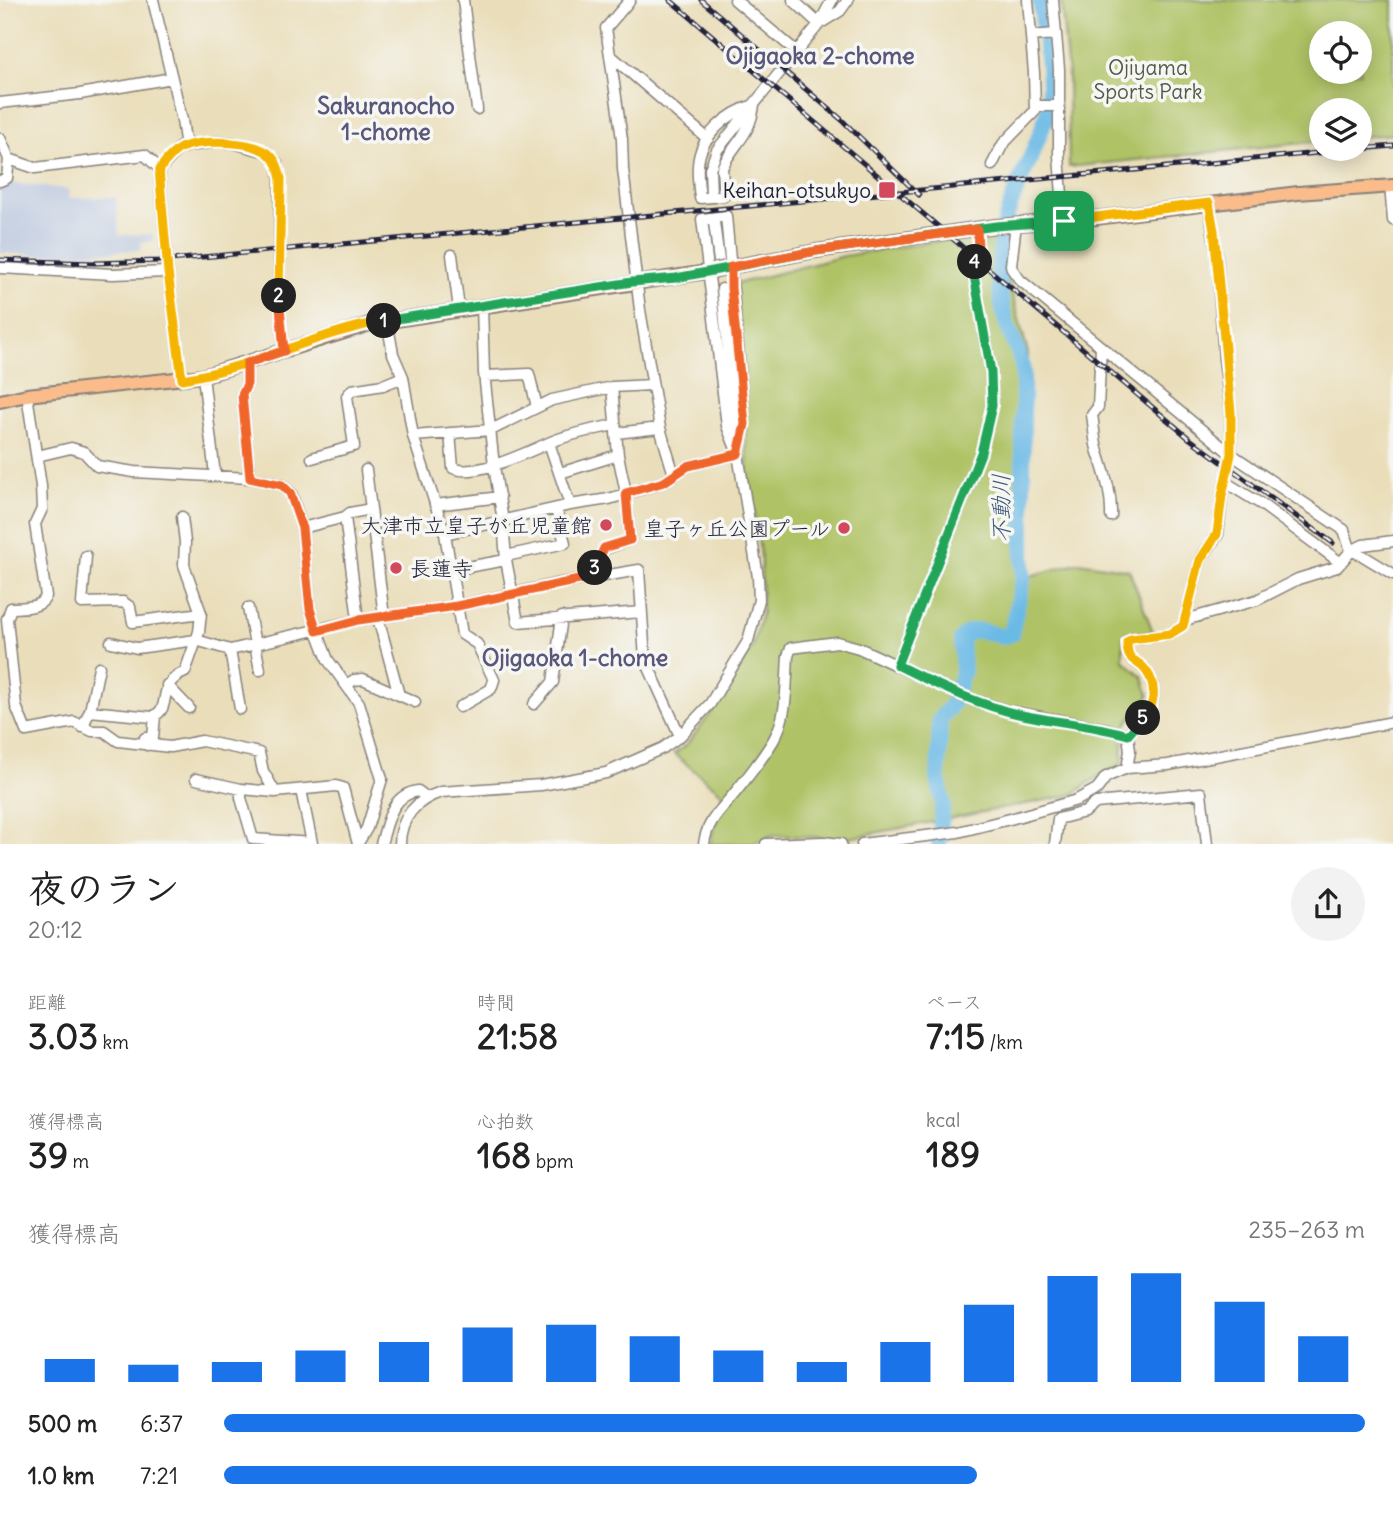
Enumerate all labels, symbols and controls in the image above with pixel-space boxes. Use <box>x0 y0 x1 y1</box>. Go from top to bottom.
map controls <box>1309 21 1372 161</box>
button: locate <box>1309 21 1372 84</box>
district label: Ojigaoka 2-chome <box>725 41 915 70</box>
park label: Ojiyama Sports Park <box>1093 54 1203 105</box>
district label: Sakuranocho 1-chome <box>317 91 455 146</box>
button: layers <box>1309 98 1372 161</box>
place label: Keihan-otsukyo <box>722 177 871 204</box>
marker: Keihan-otsukyo <box>877 180 897 200</box>
pin <box>1034 191 1094 251</box>
icon: arrive <box>1045 202 1083 240</box>
pin: 4 <box>958 244 992 280</box>
text: 4 <box>969 249 980 273</box>
pin: 2 <box>262 278 296 314</box>
text: 2 <box>273 283 284 307</box>
pin: 1 <box>366 304 402 338</box>
text: 1 <box>380 308 387 332</box>
water label: 不動川 <box>986 474 1015 543</box>
place label: 大津市立皇子が丘児童館 <box>361 512 592 539</box>
place label: 皇子ヶ丘公園プール <box>644 515 830 542</box>
marker: 大津市立皇子が丘児童館 <box>598 517 614 533</box>
marker: 皇子ヶ丘公園プール <box>836 520 852 536</box>
pin: 3 <box>578 550 612 586</box>
place label: 長蓮寺 <box>410 555 473 582</box>
text: 3 <box>589 555 600 579</box>
marker: 長蓮寺 <box>388 560 404 576</box>
district label: Ojigaoka 1-chome <box>482 643 668 672</box>
pin: 5 <box>1126 700 1160 736</box>
text: 5 <box>1137 705 1148 729</box>
text: 夜のラン <box>28 865 180 912</box>
button: share <box>1291 867 1365 941</box>
text: 20:12 <box>28 915 83 944</box>
text: 距離 <box>28 990 66 1014</box>
text: 時間 <box>477 990 515 1014</box>
text: ペース <box>926 990 982 1014</box>
text: 3.03 <box>28 1014 98 1058</box>
text: 21:58 <box>477 1014 558 1058</box>
text: 7:15 <box>926 1014 985 1058</box>
text: km <box>98 1030 129 1054</box>
text: /km <box>985 1030 1023 1054</box>
text: kcal <box>926 1108 960 1132</box>
text: 獲得標高 <box>28 1109 104 1133</box>
text: 心拍数 <box>477 1109 534 1133</box>
text: 189 <box>926 1132 980 1176</box>
text: 39 <box>28 1133 68 1177</box>
text: 168 <box>477 1133 531 1177</box>
text: m <box>68 1149 89 1173</box>
text: bpm <box>531 1149 574 1173</box>
text: 235–263 m <box>1248 1215 1365 1244</box>
text: 獲得標高 <box>28 1219 120 1248</box>
text: 500 m <box>28 1409 97 1438</box>
text: 6:37 <box>140 1409 183 1438</box>
text: 1.0 km <box>28 1461 94 1490</box>
text: 7:21 <box>140 1461 178 1490</box>

